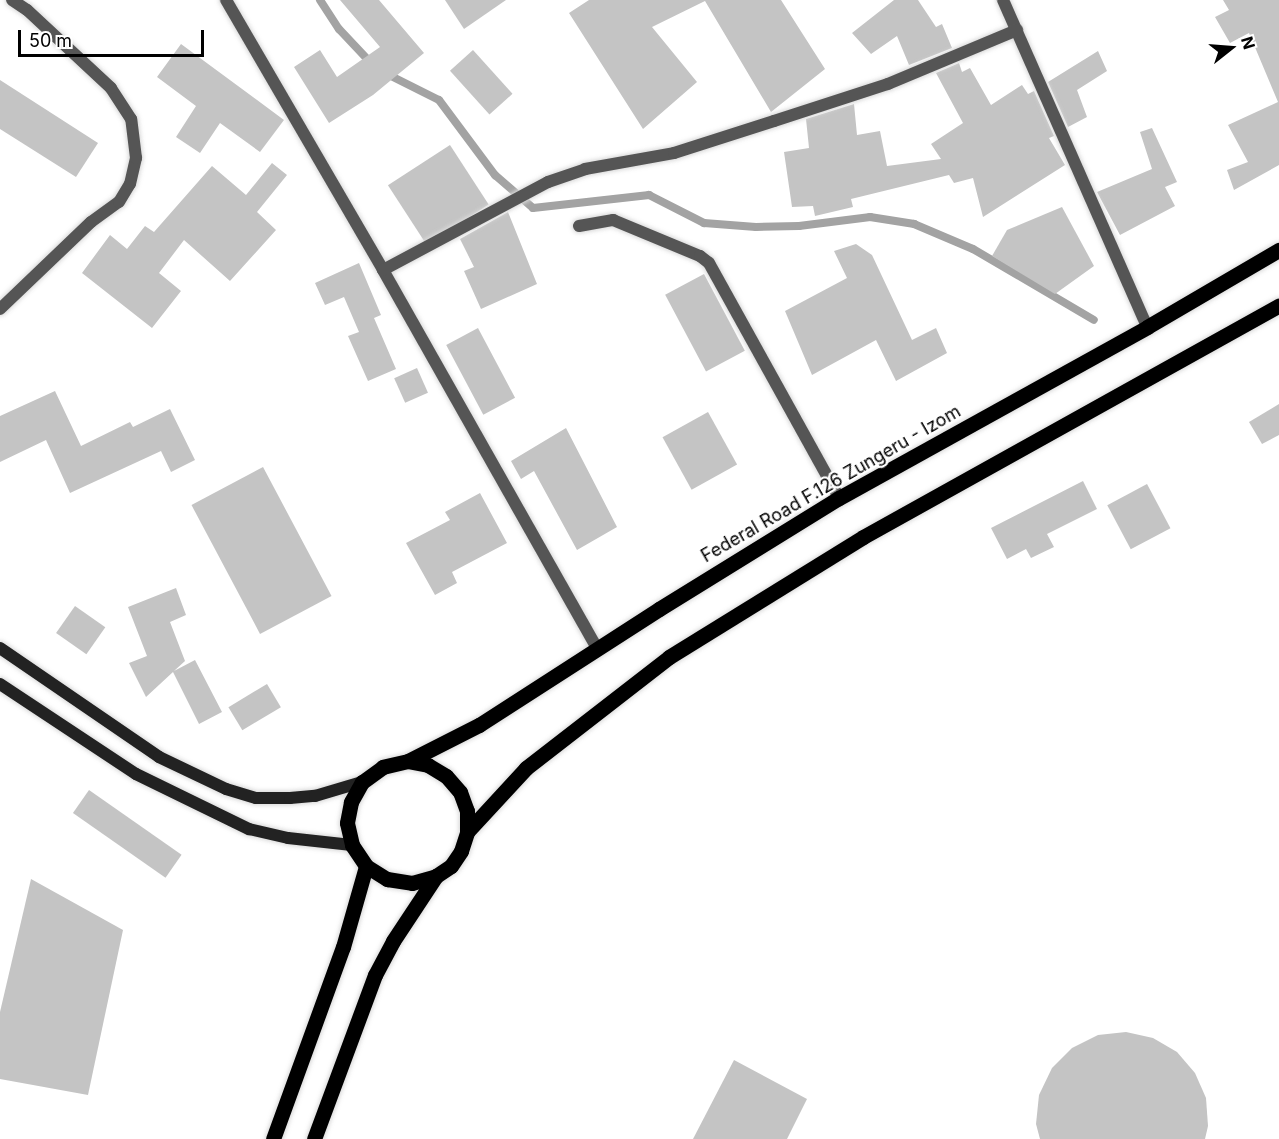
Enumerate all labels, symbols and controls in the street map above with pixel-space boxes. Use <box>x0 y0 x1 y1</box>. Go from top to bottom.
scale bar <box>21 18 207 56</box>
north arrow <box>1201 18 1261 78</box>
text: 50 m <box>29 30 72 51</box>
text: N <box>1237 34 1260 51</box>
street label: Federal Road F.126 Zungeru - Izom <box>697 401 965 567</box>

